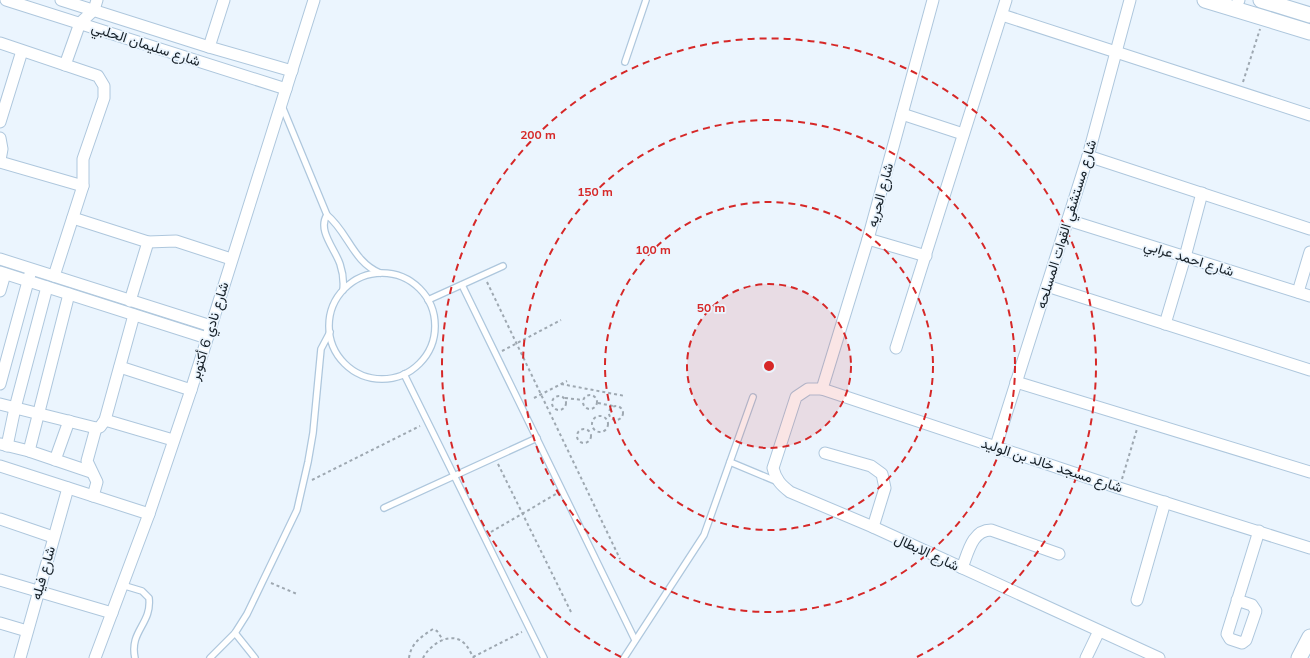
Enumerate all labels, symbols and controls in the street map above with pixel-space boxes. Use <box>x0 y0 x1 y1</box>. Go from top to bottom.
street label: شارع سليمان الحلبي <box>88 18 203 73</box>
text: 200 m <box>520 127 556 142</box>
street label: شارع مستشفي القوات المسلحه <box>1032 137 1103 311</box>
street label: شارع الحريه <box>863 161 899 230</box>
text: 150 m <box>577 184 613 199</box>
street label: شارع احمد عرابي <box>1141 236 1236 283</box>
text: 100 m <box>635 242 671 257</box>
street label: شارع نادي 6 أكتوبر <box>185 280 235 384</box>
text: 50 m <box>697 300 725 315</box>
centre of rings <box>762 359 776 373</box>
street label: شارع مسجد خالد بن الوليد <box>978 434 1125 498</box>
street label: شارع الابطال <box>891 529 962 577</box>
street label: شارع فيله <box>27 544 61 602</box>

